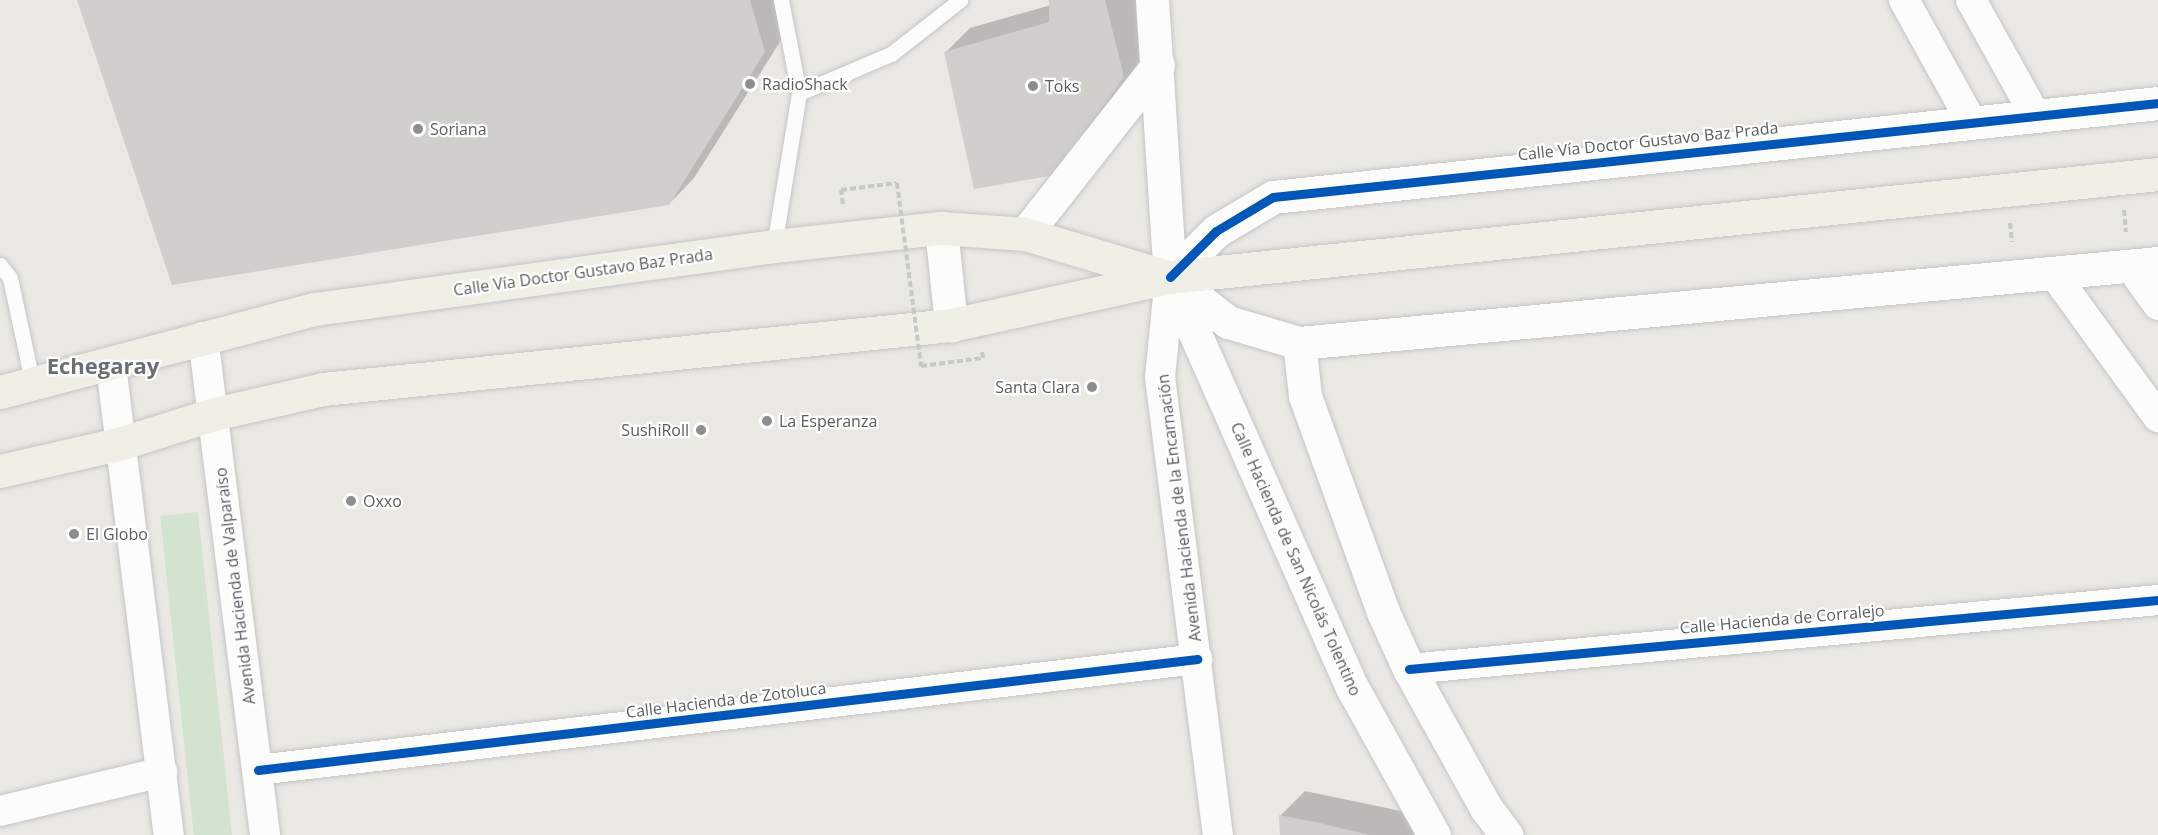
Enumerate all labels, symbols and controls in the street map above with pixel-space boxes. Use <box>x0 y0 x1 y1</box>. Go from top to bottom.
place label: RadioShack <box>762 74 848 94</box>
place label: Toks <box>1045 76 1079 96</box>
marker: RadioShack <box>743 77 757 91</box>
marker: Toks <box>1026 79 1040 93</box>
street label: Calle Vía Doctor Gustavo Baz Prada <box>1517 118 1779 164</box>
place label: Soriana <box>430 119 487 139</box>
marker: Soriana <box>411 122 425 136</box>
street label: Calle Vía Doctor Gustavo Baz Prada <box>452 244 714 300</box>
district label: Echegaray <box>47 353 159 379</box>
street label: Avenida Hacienda de la Encarnación <box>1153 373 1205 643</box>
place label: Santa Clara <box>995 377 1080 397</box>
marker: Santa Clara <box>1085 380 1099 394</box>
place label: La Esperanza <box>779 411 877 431</box>
marker: La Esperanza <box>760 414 774 428</box>
street label: Calle Hacienda de San Nicolás Tolentino <box>1227 419 1365 699</box>
place label: SushiRoll <box>621 420 689 440</box>
marker: SushiRoll <box>694 423 708 437</box>
street label: Avenida Hacienda de Valparaíso <box>211 466 259 706</box>
place label: Oxxo <box>363 491 402 511</box>
marker: Oxxo <box>344 494 358 508</box>
place label: El Globo <box>86 524 148 544</box>
marker: El Globo <box>67 527 81 541</box>
street label: Calle Hacienda de Corralejo <box>1679 600 1885 638</box>
street label: Calle Hacienda de Zotoluca <box>625 678 827 722</box>

